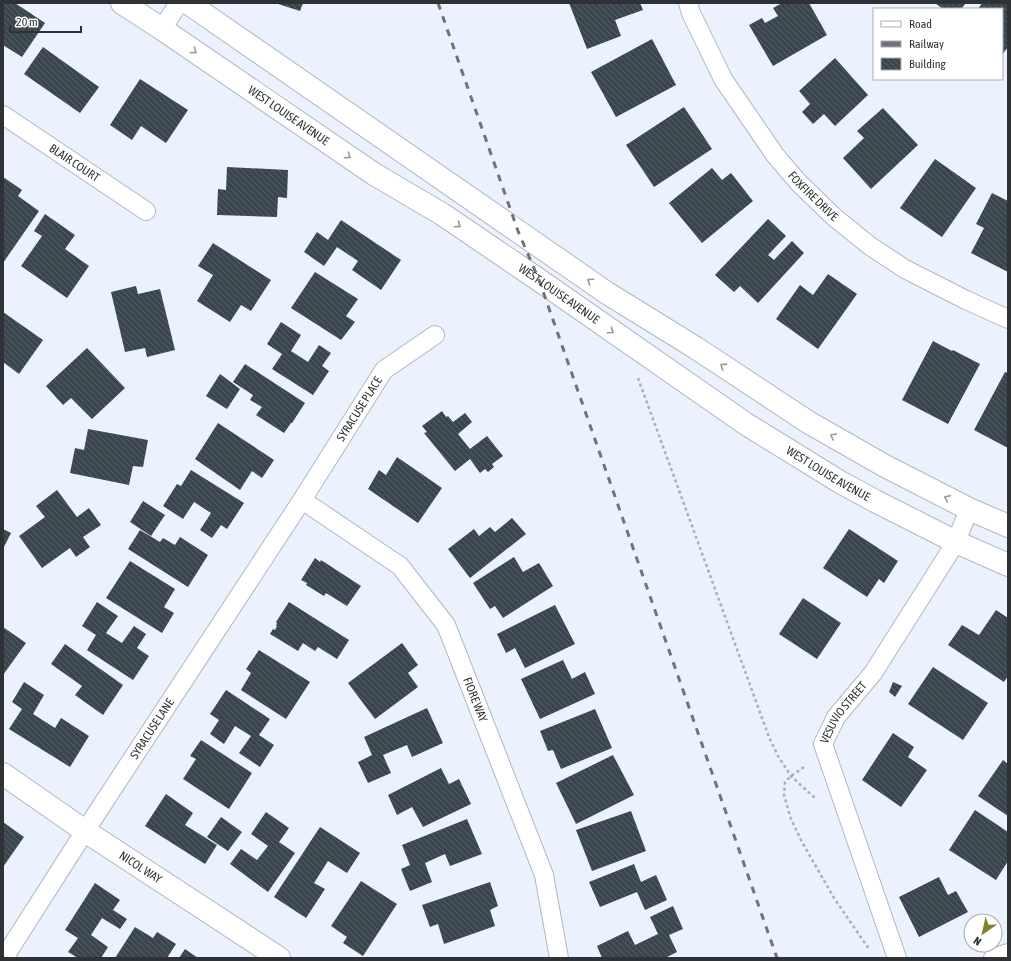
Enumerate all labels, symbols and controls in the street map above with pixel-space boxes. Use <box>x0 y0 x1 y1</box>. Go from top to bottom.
scale bar <box>10 8 81 34</box>
legend <box>873 8 1003 80</box>
text: 20 m <box>16 15 38 29</box>
text: Road <box>909 17 932 31</box>
text: Railway <box>909 37 944 51</box>
one-way arrow <box>190 46 197 53</box>
text: Building <box>909 57 947 71</box>
street label: WEST LOUISE AVENUE <box>245 83 332 148</box>
street label: BLAIR COURT <box>47 141 103 185</box>
one-way arrow <box>344 151 351 159</box>
street label: FOXFIRE DRIVE <box>785 169 841 224</box>
one-way arrow <box>454 220 461 228</box>
street label: WEST LOUISE AVENUE <box>516 261 602 327</box>
one-way arrow <box>587 278 594 286</box>
one-way arrow <box>607 326 614 334</box>
one-way arrow <box>721 364 728 371</box>
street label: SYRACUSE PLACE <box>334 374 385 444</box>
one-way arrow <box>830 434 837 441</box>
street label: WEST LOUISE AVENUE <box>784 443 873 504</box>
one-way arrow <box>944 495 951 503</box>
street label: FIORE WAY <box>460 675 491 724</box>
street label: VESUVIO STREET <box>817 678 870 746</box>
street label: SYRACUSE LANE <box>127 696 177 762</box>
street label: NICOL WAY <box>117 848 165 887</box>
north arrow <box>963 913 1003 953</box>
text: N <box>971 934 983 948</box>

